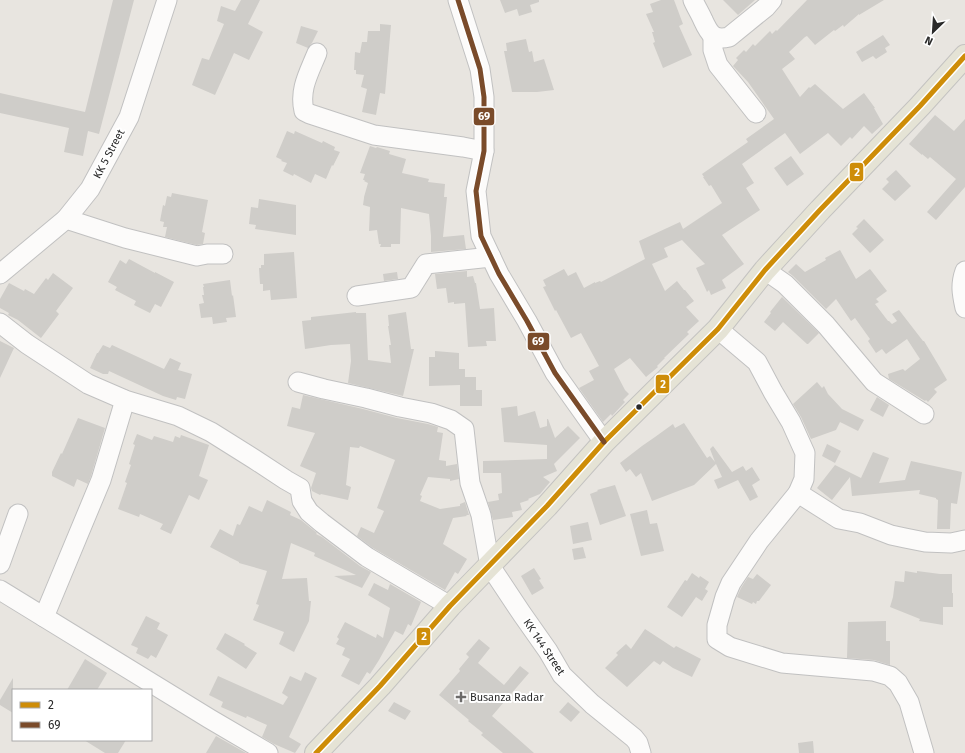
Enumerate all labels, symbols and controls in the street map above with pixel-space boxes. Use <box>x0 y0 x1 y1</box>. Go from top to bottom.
north arrow <box>913 12 953 52</box>
text: N <box>923 33 935 48</box>
line badge: 69 <box>473 107 495 126</box>
text: 69 <box>478 110 490 123</box>
street label: KK 5 Street <box>91 127 127 181</box>
line badge: 2 <box>849 162 864 182</box>
text: 2 <box>854 166 860 179</box>
line badge: 69 <box>527 332 550 351</box>
text: 69 <box>532 335 544 348</box>
line badge: 2 <box>655 374 670 394</box>
text: 2 <box>660 378 666 391</box>
unlabelled marker <box>634 402 644 412</box>
street label: KK 144 Street <box>520 616 568 678</box>
line badge: 2 <box>416 627 431 646</box>
text: 2 <box>421 630 427 643</box>
legend <box>12 689 152 741</box>
marker: Busanza Radar <box>455 691 467 703</box>
place label: Busanza Radar <box>470 691 544 704</box>
text: 2 <box>48 698 54 712</box>
text: 69 <box>48 718 61 732</box>

